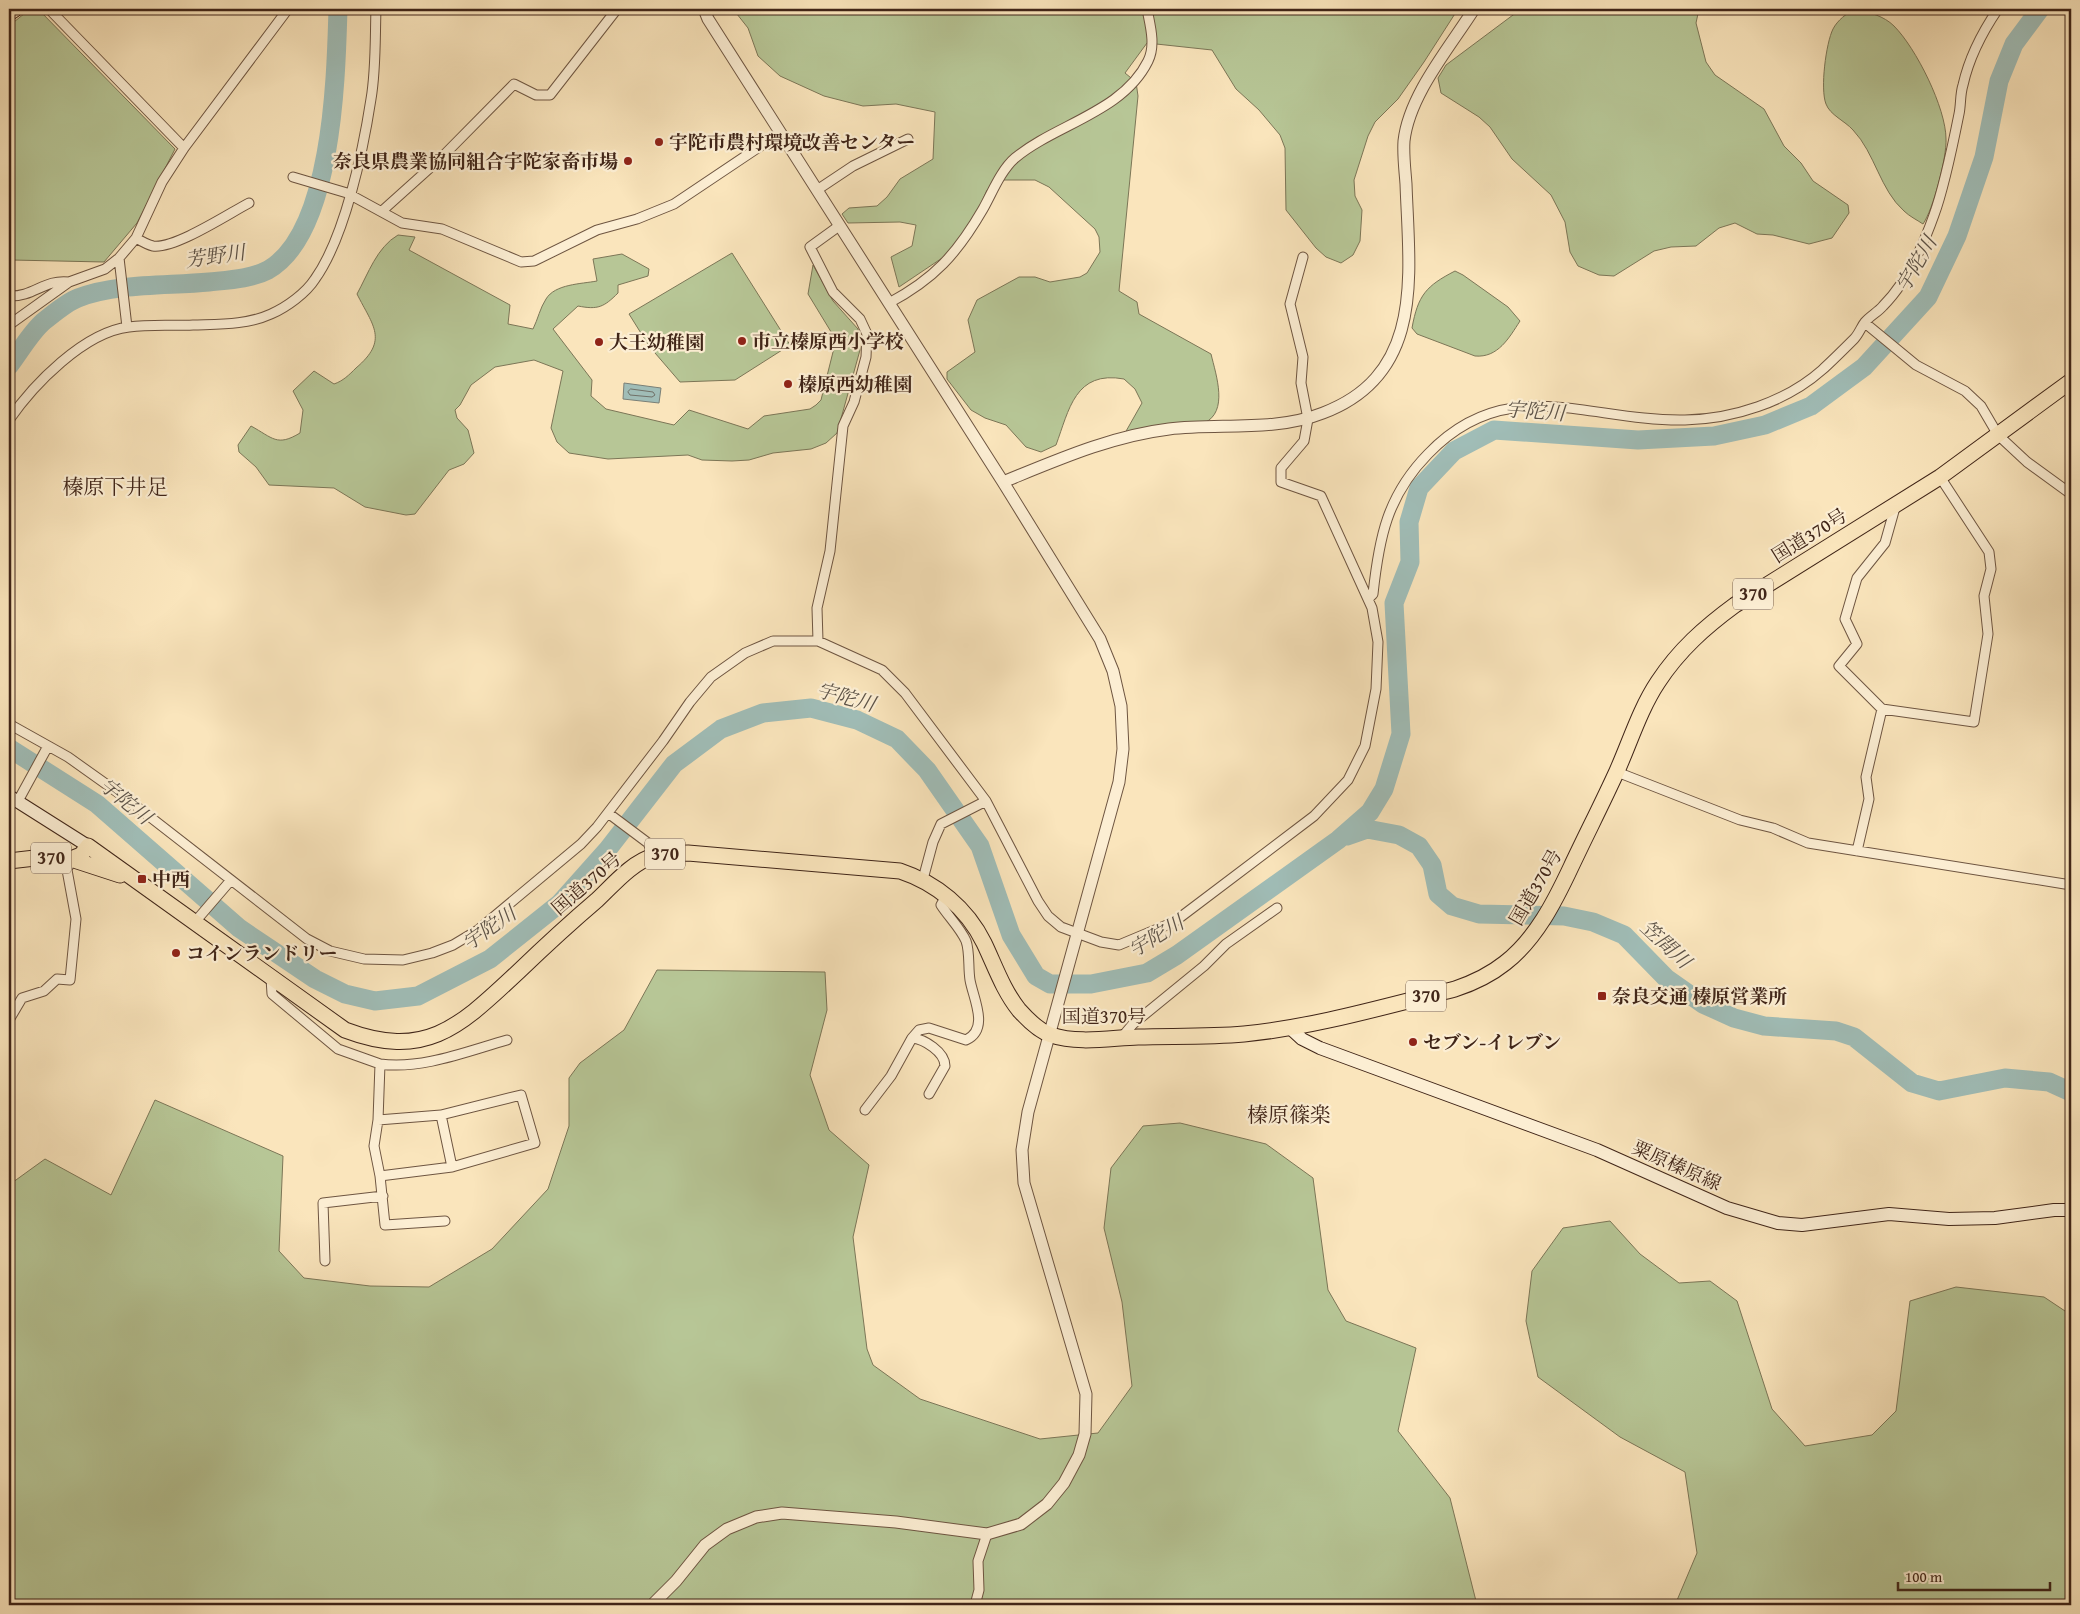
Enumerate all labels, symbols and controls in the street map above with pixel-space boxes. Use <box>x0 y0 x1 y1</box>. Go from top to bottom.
place label: 宇陀市農村環境改善センター <box>669 128 915 156</box>
marker: 宇陀市農村環境改善センター <box>653 136 665 148</box>
place label: 奈良県農業協同組合宇陀家畜市場 <box>333 147 618 175</box>
marker: 奈良県農業協同組合宇陀家畜市場 <box>622 155 634 167</box>
water label: 宇陀川 <box>1888 229 1944 297</box>
water label: 芳野川 <box>183 237 249 274</box>
place label: 市立榛原西小学校 <box>752 327 904 355</box>
place label: 大王幼稚園 <box>609 328 704 356</box>
marker: 市立榛原西小学校 <box>736 335 748 347</box>
marker: 大王幼稚園 <box>593 336 605 348</box>
place label: 榛原西幼稚園 <box>798 370 912 398</box>
marker: 榛原西幼稚園 <box>782 378 794 390</box>
water label: 宇陀川 <box>1504 394 1568 427</box>
district label: 榛原下井足 <box>63 471 168 502</box>
street label: 国道370号 <box>1766 501 1852 569</box>
road number: 370 <box>1733 578 1773 610</box>
water label: 宇陀川 <box>813 675 881 719</box>
water label: 宇陀川 <box>94 770 160 832</box>
road number: 370 <box>645 839 685 870</box>
road number: 370 <box>31 842 71 874</box>
street label: 国道370号 <box>1502 843 1568 931</box>
street label: 国道370号 <box>545 845 627 921</box>
place label: 中西 <box>152 865 190 893</box>
marker: 中西 <box>136 873 148 885</box>
water label: 宇陀川 <box>456 897 523 957</box>
water label: 宇陀川 <box>1123 907 1191 963</box>
water label: 笠間川 <box>1635 913 1700 976</box>
place label: コインランドリー <box>186 939 337 967</box>
marker: コインランドリー <box>170 947 182 959</box>
road number: 370 <box>1406 980 1446 1011</box>
place label: 奈良交通 榛原営業所 <box>1612 982 1787 1010</box>
marker: 奈良交通 榛原営業所 <box>1596 990 1608 1002</box>
street label: 国道370号 <box>1062 1002 1146 1030</box>
place label: セブン-イレブン <box>1423 1028 1561 1056</box>
marker: セブン-イレブン <box>1407 1036 1419 1048</box>
district label: 榛原篠楽 <box>1247 1099 1331 1130</box>
street label: 粟原榛原線 <box>1628 1133 1726 1197</box>
scale bar <box>1898 1559 2050 1591</box>
text: 100 m <box>1905 1566 1943 1587</box>

